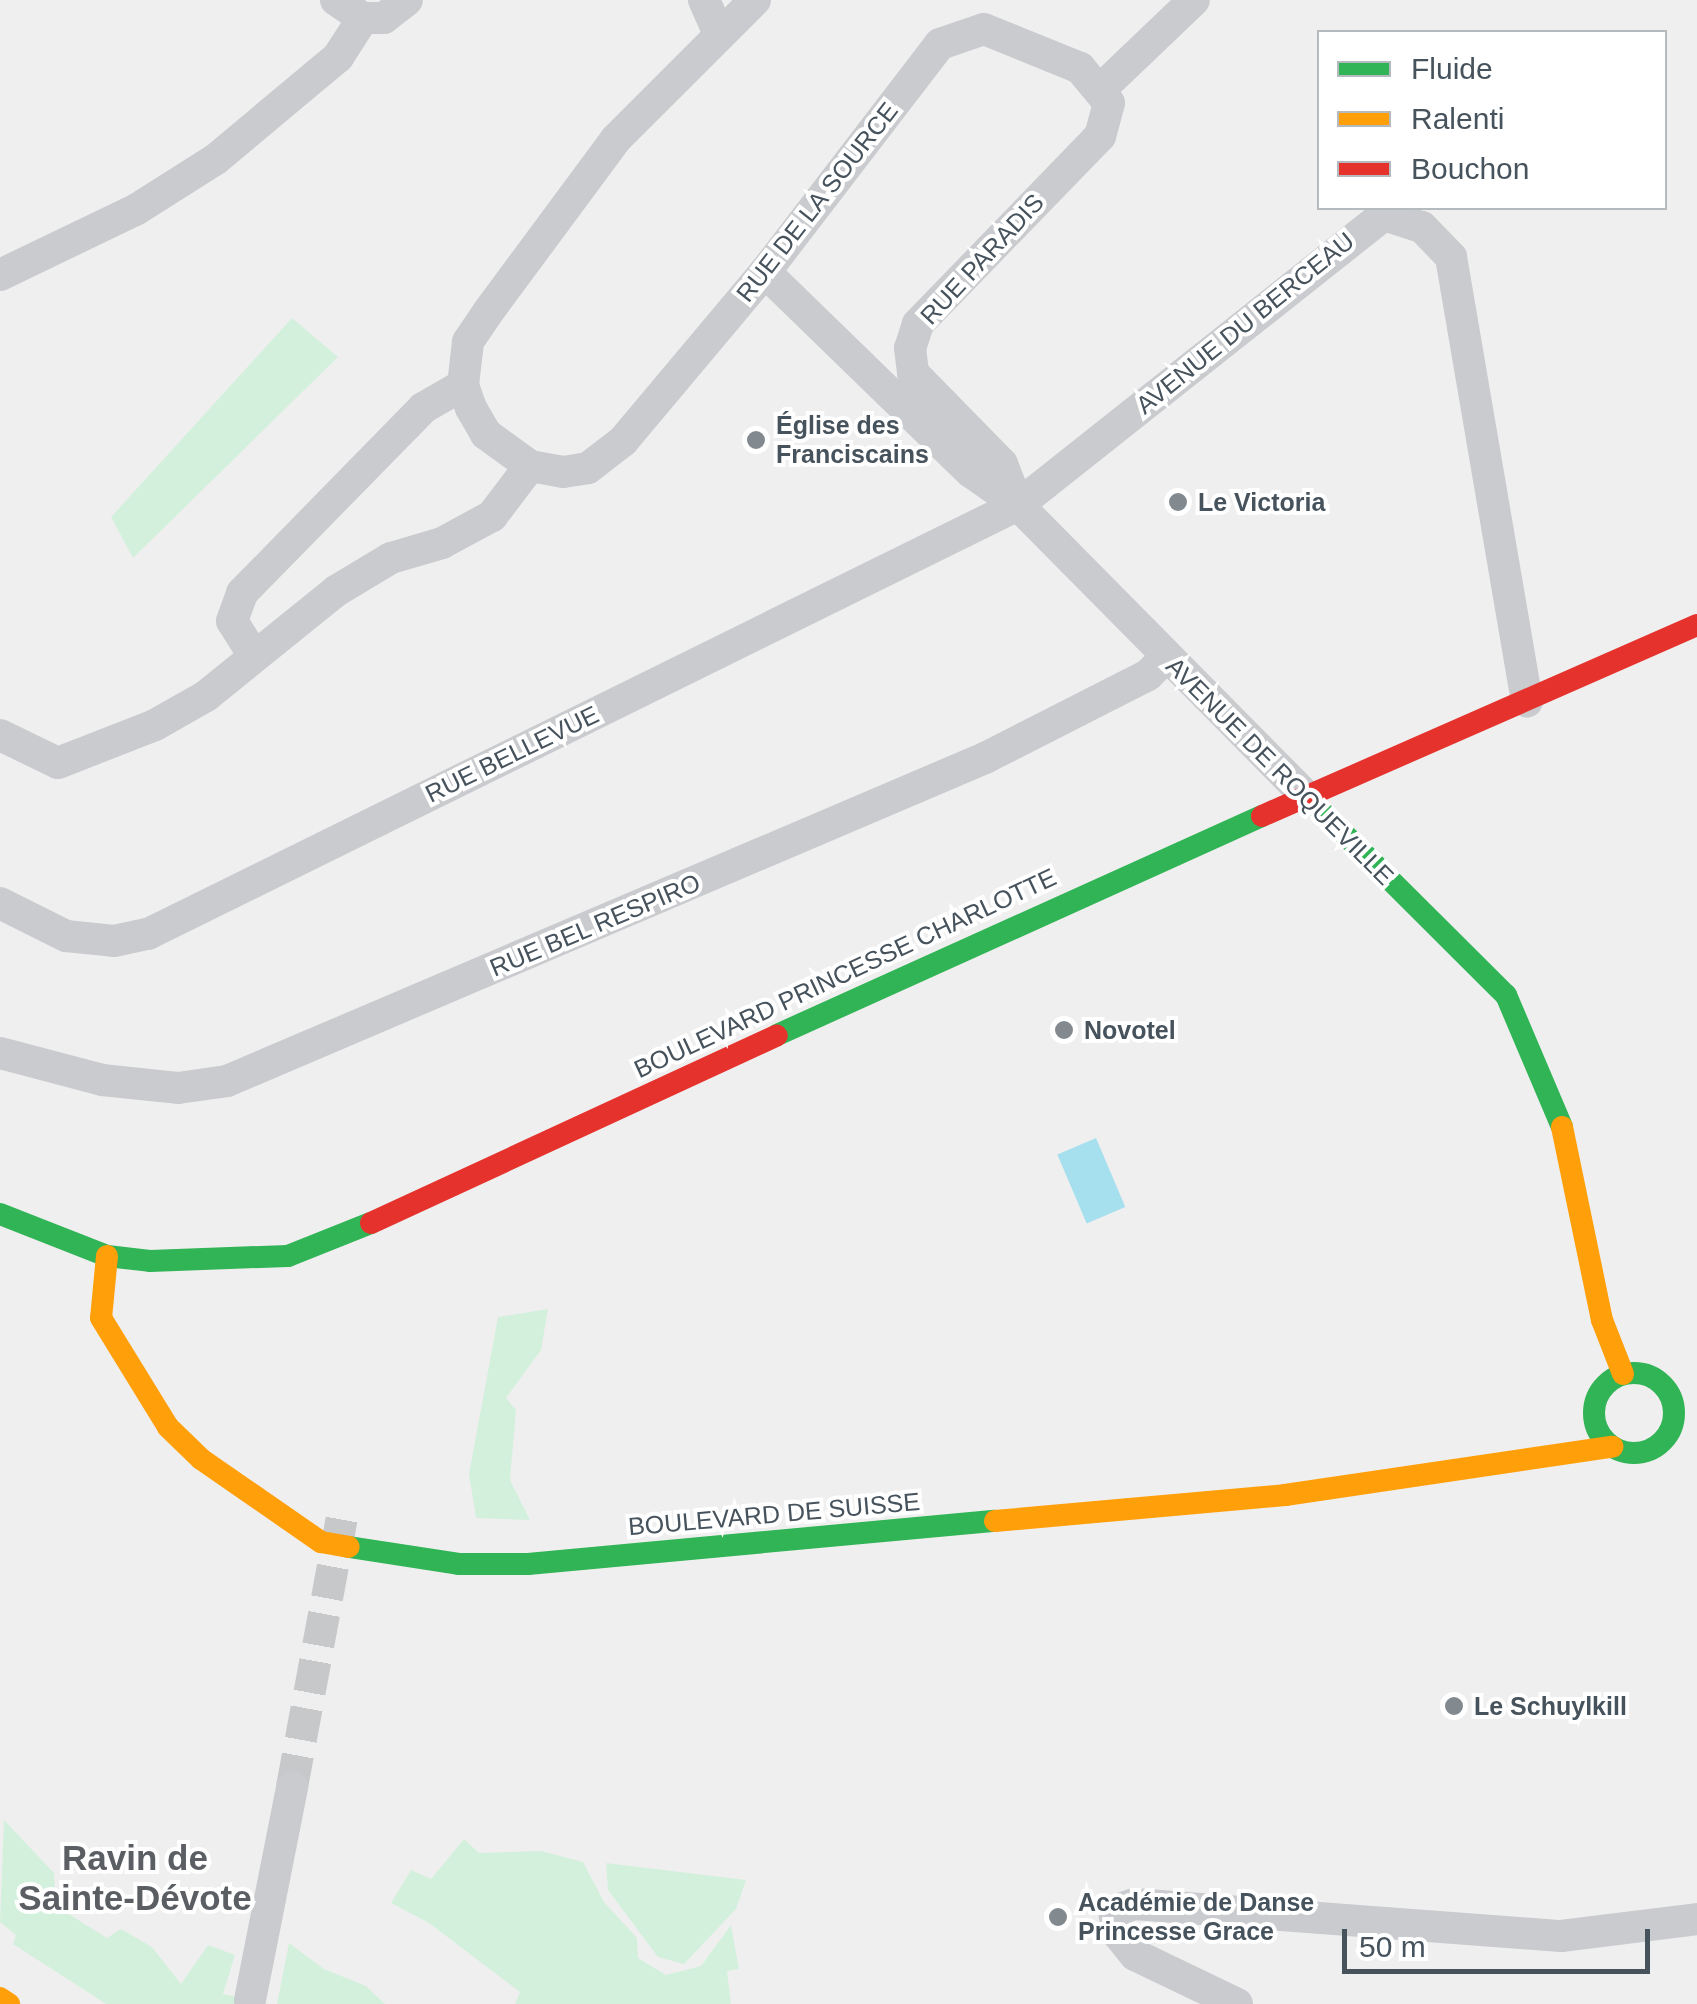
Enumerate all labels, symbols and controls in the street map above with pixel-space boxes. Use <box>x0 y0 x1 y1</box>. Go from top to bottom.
legend <box>1317 30 1667 210</box>
text: Fluide <box>1411 52 1493 85</box>
street label: RUE DE LA SOURCE <box>729 96 905 308</box>
text: Ralenti <box>1411 102 1504 135</box>
text: Bouchon <box>1411 152 1529 185</box>
street label: RUE PARADIS <box>914 187 1050 331</box>
street label: AVENUE DU BERCEAU <box>1130 226 1360 420</box>
place label: Église des Franciscains <box>776 411 929 470</box>
marker: Église des Franciscains <box>745 429 767 451</box>
place label: Le Victoria <box>1198 487 1325 517</box>
marker: Le Victoria <box>1167 491 1189 513</box>
street label: AVENUE DE ROQUEVILLE <box>1160 651 1400 891</box>
street label: RUE BELLEVUE <box>421 699 603 809</box>
street label: BOULEVARD PRINCESSE CHARLOTTE <box>629 862 1061 1084</box>
street label: RUE BEL RESPIRO <box>485 867 705 983</box>
place label: Novotel <box>1084 1015 1176 1045</box>
marker: Novotel <box>1053 1019 1075 1041</box>
street label: BOULEVARD DE SUISSE <box>627 1486 921 1542</box>
place label: Le Schuylkill <box>1474 1691 1627 1721</box>
marker: Le Schuylkill <box>1443 1695 1465 1717</box>
district label: Ravin de Sainte-Dévote <box>18 1837 252 1919</box>
place label: Académie de Danse Princesse Grace <box>1078 1888 1314 1947</box>
marker: Académie de Danse Princesse Grace <box>1047 1906 1069 1928</box>
scale bar <box>1347 1909 1654 1971</box>
text: 50 m <box>1359 1930 1426 1963</box>

